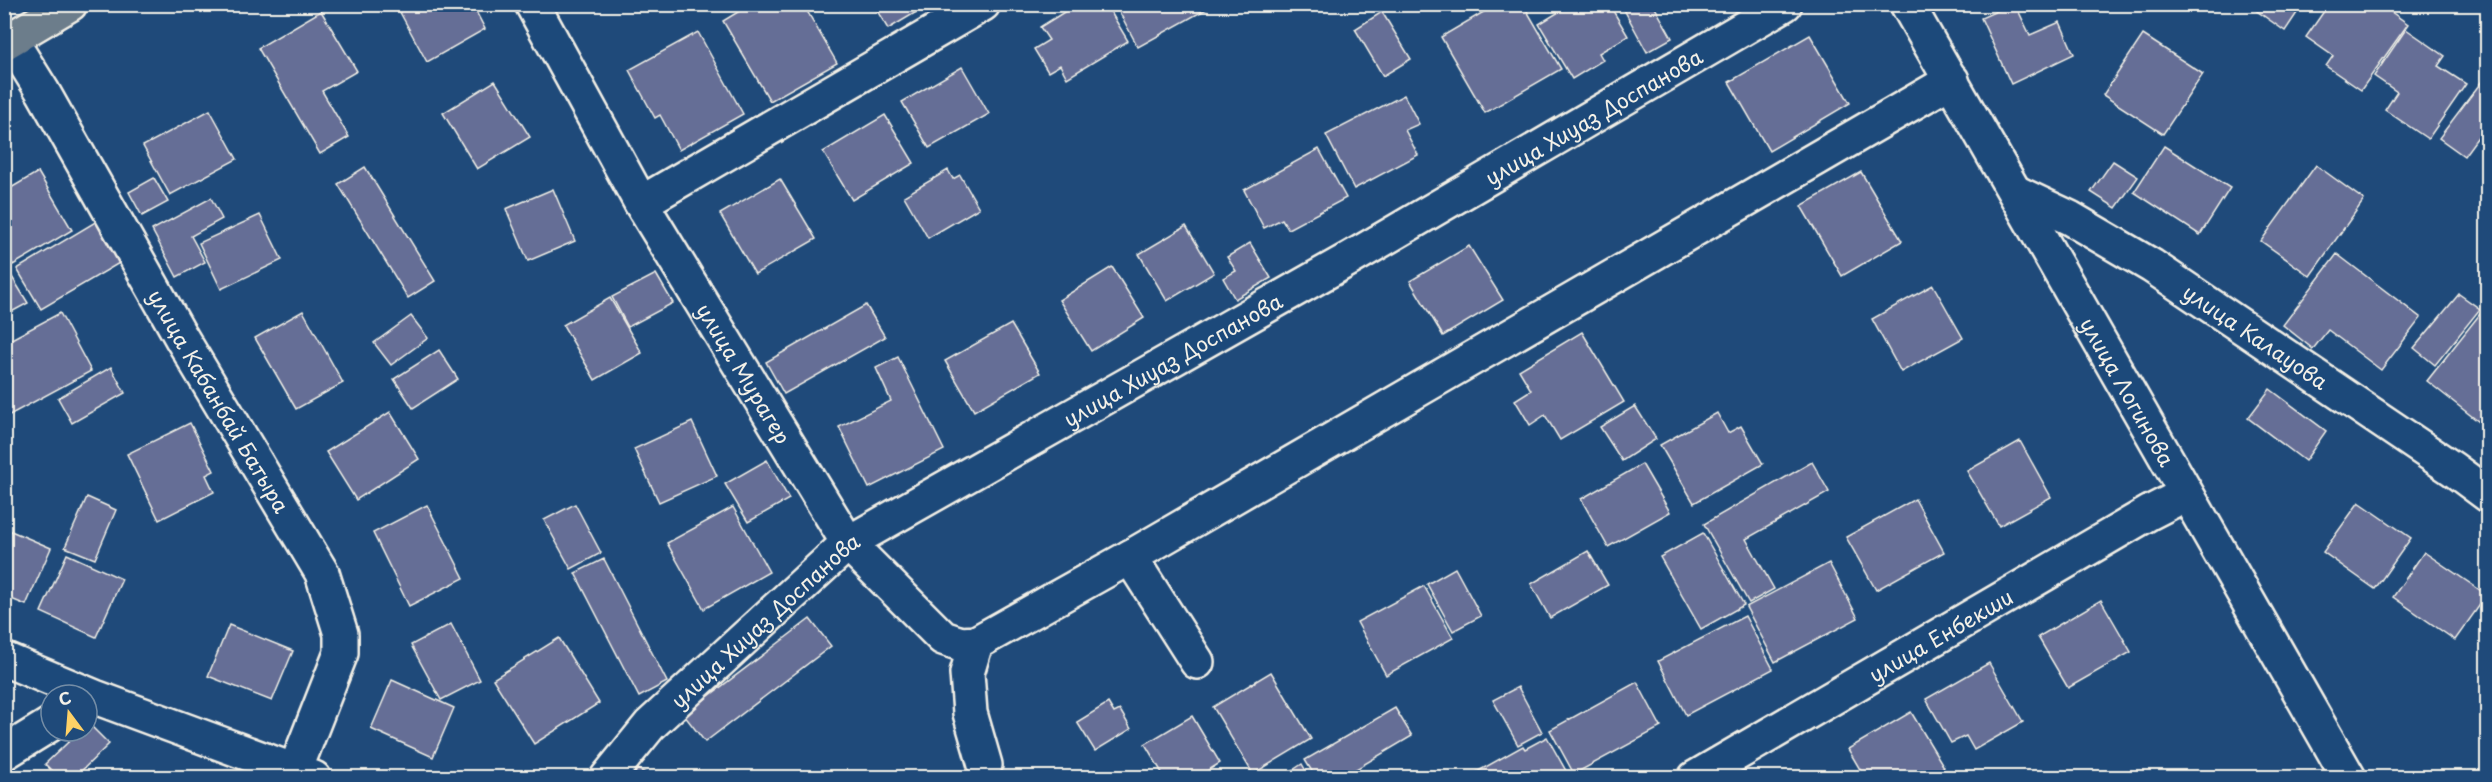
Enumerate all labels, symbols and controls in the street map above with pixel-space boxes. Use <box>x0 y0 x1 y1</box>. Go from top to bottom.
street label: улица Хиуаз Доспанова <box>1478 40 1708 192</box>
street label: улица Калауова <box>2177 276 2335 397</box>
street label: улица Кабанбай Батыра <box>141 283 298 518</box>
street label: улица Хиуаз Доспанова <box>1057 284 1288 434</box>
street label: улица Мурагер <box>689 296 800 450</box>
street label: улица Логинова <box>2073 311 2183 472</box>
street label: улица Хиуаз Доспанова <box>663 524 865 715</box>
street label: улица Енбекши <box>1862 580 2018 690</box>
north arrow <box>39 683 99 743</box>
text: С <box>55 684 74 711</box>

